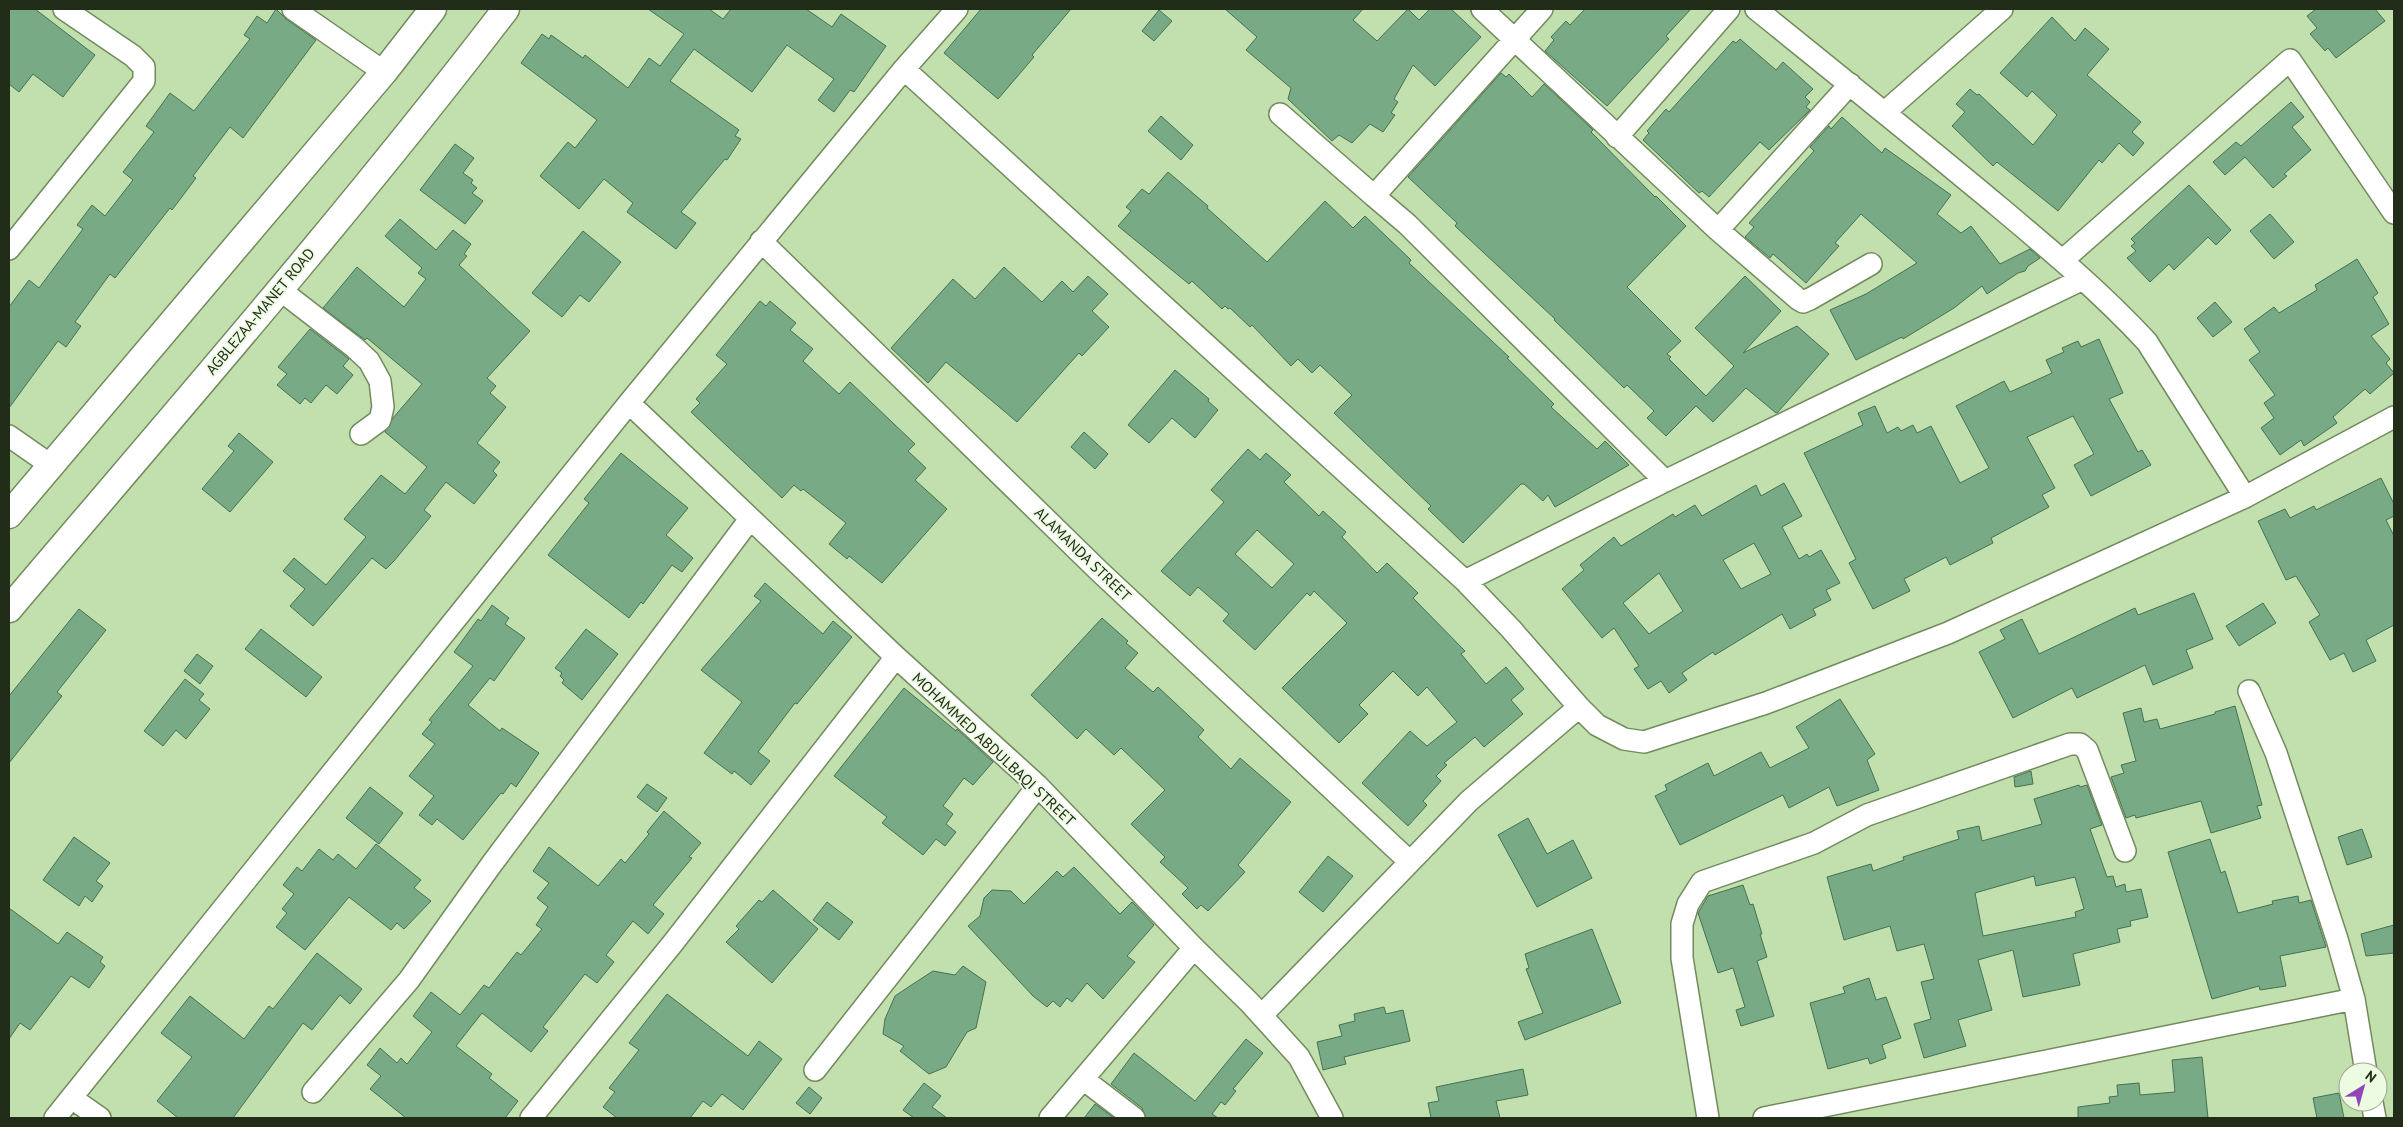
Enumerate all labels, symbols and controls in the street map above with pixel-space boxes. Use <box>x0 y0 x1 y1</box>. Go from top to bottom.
street label: AGBLEZAA-MANET ROAD <box>201 244 319 378</box>
street label: ALAMANDA STREET <box>1031 503 1136 606</box>
street label: MOHAMMED ABDULBAQI STREET <box>908 668 1080 830</box>
north arrow <box>2338 1062 2388 1112</box>
text: N <box>2362 1067 2380 1087</box>

